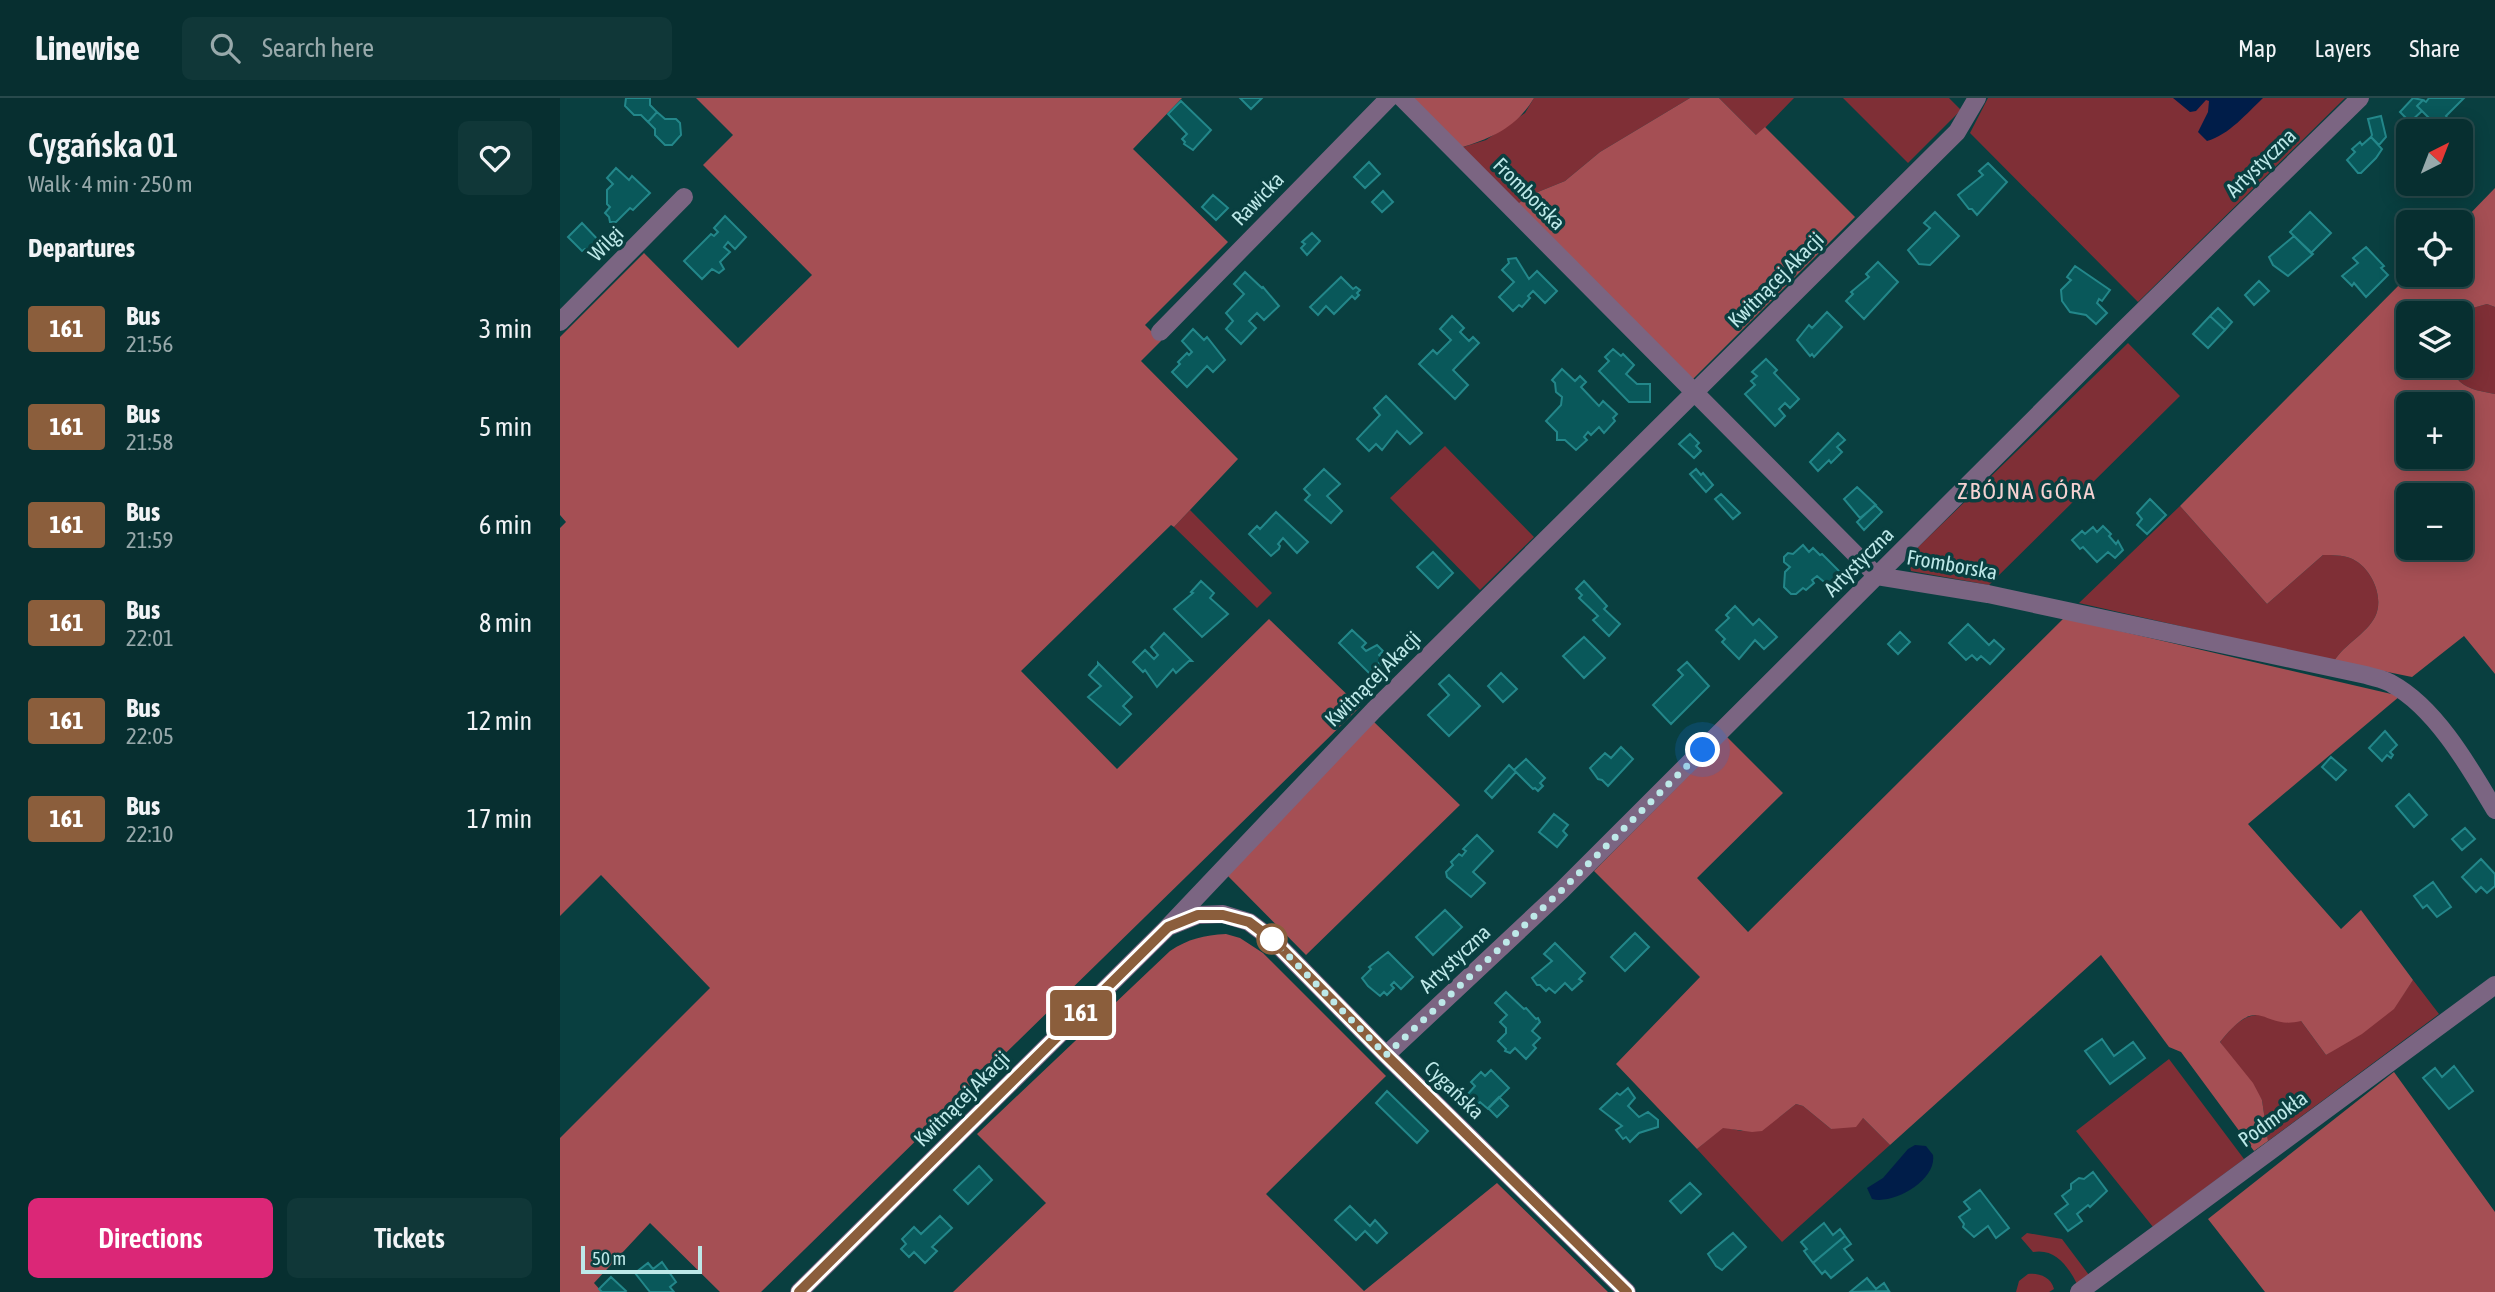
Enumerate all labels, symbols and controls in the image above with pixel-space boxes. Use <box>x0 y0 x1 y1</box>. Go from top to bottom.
search box <box>182 17 672 80</box>
text: Linewise <box>35 29 140 67</box>
icon: search <box>206 29 244 67</box>
text: Search here <box>262 33 374 63</box>
text: Map <box>2238 35 2277 62</box>
text: Layers <box>2315 35 2371 62</box>
text: Share <box>2409 35 2460 62</box>
north arrow <box>2396 119 2473 196</box>
map controls <box>2396 119 2473 560</box>
button: heart <box>458 121 532 195</box>
street label: Artystyczna <box>2220 123 2300 202</box>
text: Cygańska 01 <box>28 126 178 164</box>
street label: Fromborska <box>1489 152 1571 234</box>
street label: Rawicka <box>1226 167 1288 230</box>
text: Walk · 4 min · 250 m <box>28 171 192 197</box>
button: locate <box>2396 210 2473 287</box>
street label: Wilgi <box>583 221 628 266</box>
street label: Kwitnącej Akacji <box>1723 227 1828 332</box>
text: Departures <box>28 233 135 263</box>
text: Bus <box>126 301 160 331</box>
button: layers <box>2396 301 2473 378</box>
text: 3 min <box>479 314 532 344</box>
text: 161 <box>50 315 83 342</box>
text: 21:56 <box>126 331 173 357</box>
button: + <box>2396 392 2473 469</box>
text: Bus <box>126 399 160 429</box>
text: 5 min <box>479 412 532 442</box>
text: 161 <box>50 413 83 440</box>
text: 21:58 <box>126 429 173 455</box>
district label: ZBÓJNA GÓRA <box>1957 478 2097 504</box>
button: − <box>2396 483 2473 560</box>
text: Bus <box>126 497 160 527</box>
text: 6 min <box>479 510 532 540</box>
text: 161 <box>50 511 83 538</box>
street label: Artystyczna <box>1819 522 1898 601</box>
text: 21:59 <box>126 527 173 553</box>
street label: Fromborska <box>1905 544 1999 584</box>
text: Bus <box>126 595 160 625</box>
text: 8 min <box>479 608 532 638</box>
text: 161 <box>50 609 83 636</box>
text: 22:01 <box>126 625 174 651</box>
street label: Kwitnącej Akacji <box>1320 626 1425 731</box>
text: Bus <box>126 693 160 723</box>
text: 12 min <box>467 706 532 736</box>
text: 161 <box>50 707 83 734</box>
text: 22:05 <box>126 723 174 749</box>
your location <box>1685 732 1720 767</box>
text: Bus <box>126 791 160 821</box>
text: 17 min <box>467 804 532 834</box>
text: 161 <box>50 805 83 832</box>
text: 22:10 <box>126 821 173 847</box>
street label: Artystyczna <box>1414 919 1495 997</box>
unlabelled marker <box>1257 924 1287 954</box>
line badge: 161 <box>1041 990 1121 1036</box>
text: 161 <box>1064 999 1098 1026</box>
street label: Kwitnącej Akacji <box>909 1046 1014 1151</box>
street label: Cygańska <box>1420 1055 1489 1123</box>
street label: Podmokła <box>2233 1085 2312 1151</box>
button: Directions <box>28 1198 273 1278</box>
button: Tickets <box>287 1198 532 1278</box>
scale bar <box>581 1243 702 1275</box>
text: 50 m <box>592 1247 626 1269</box>

